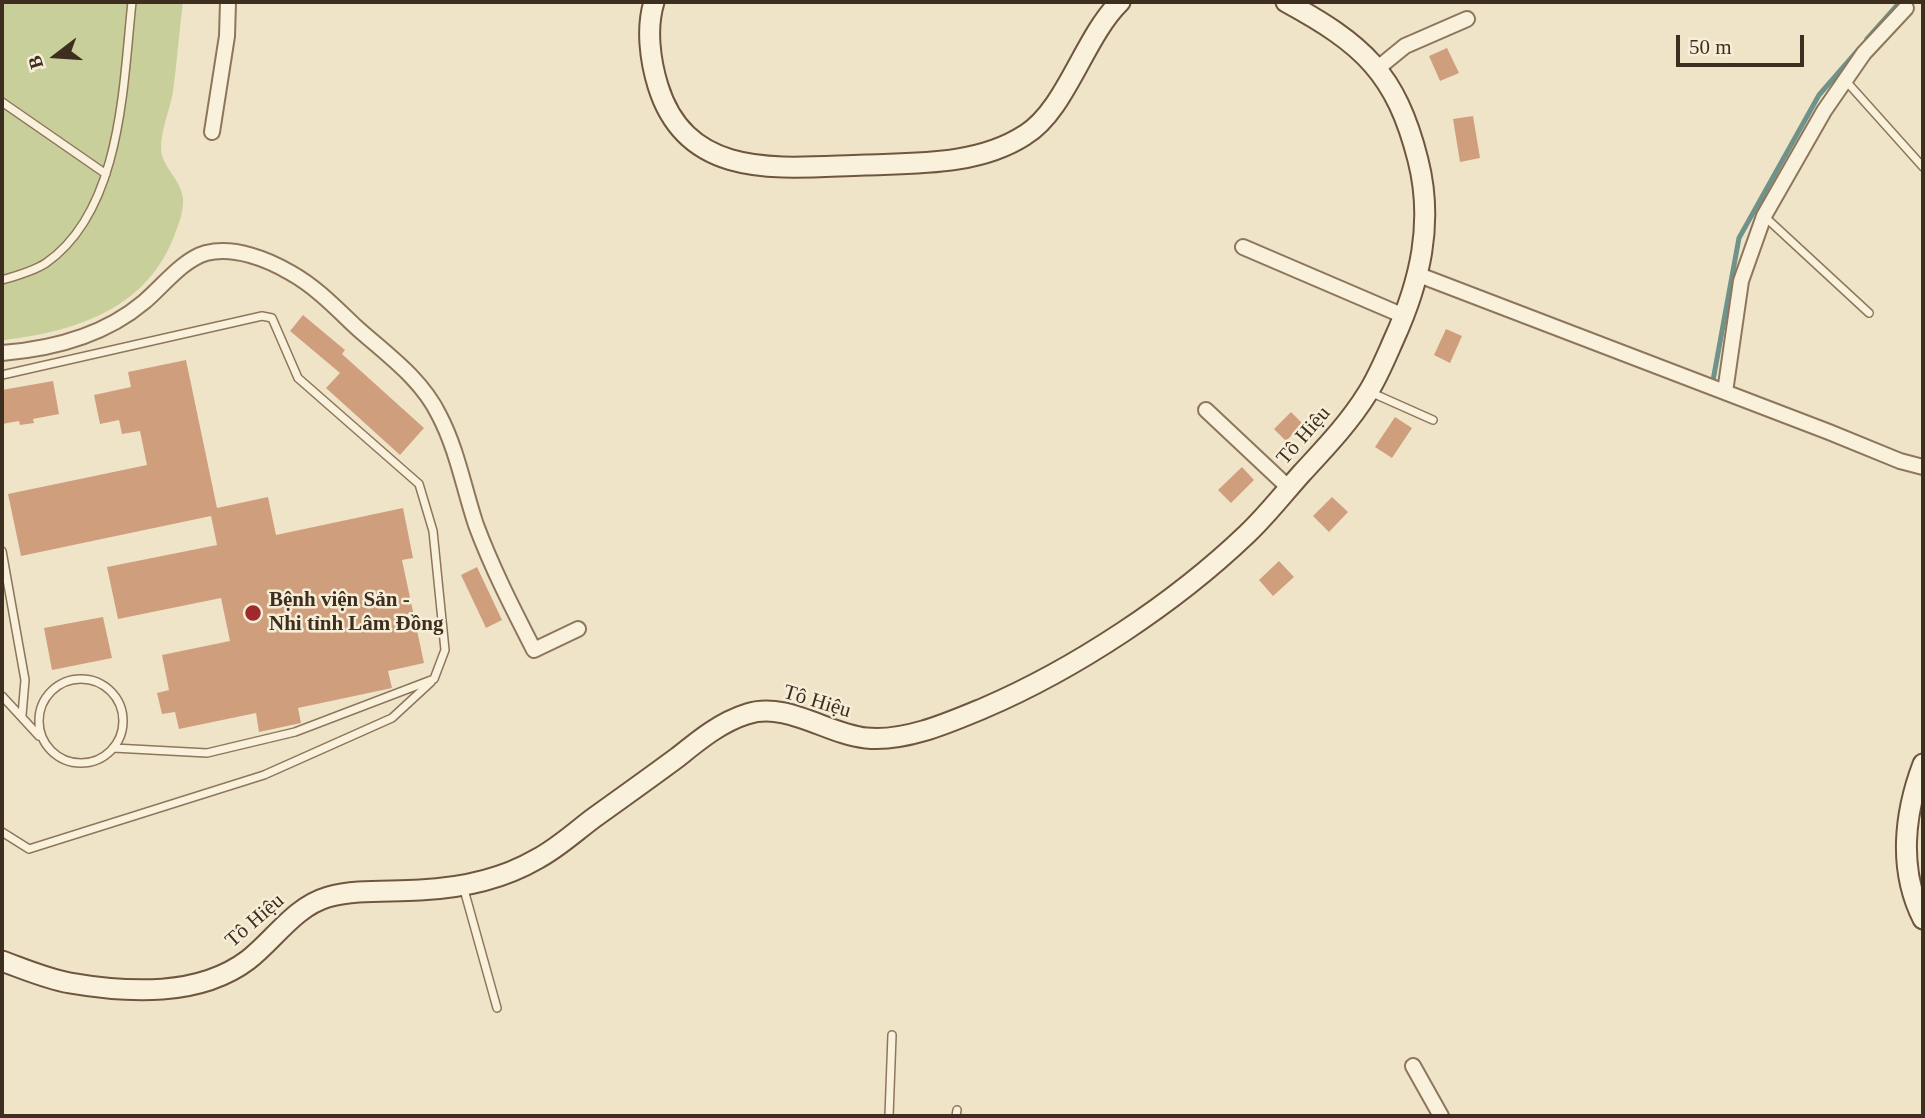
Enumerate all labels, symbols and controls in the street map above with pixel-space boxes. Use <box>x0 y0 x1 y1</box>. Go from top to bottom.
north arrow <box>21 21 91 91</box>
scale bar <box>1680 21 1808 65</box>
text: 50 m <box>1689 35 1732 59</box>
text: B <box>24 53 47 71</box>
street label: Tô Hiệu <box>1272 402 1336 470</box>
place label: Bệnh viện Sản - Nhi tỉnh Lâm Đồng <box>269 588 443 638</box>
marker: Bệnh viện Sản - Nhi tỉnh Lâm Đồng <box>243 603 263 623</box>
street label: Tô Hiệu <box>780 680 854 724</box>
street label: Tô Hiệu <box>221 889 289 953</box>

